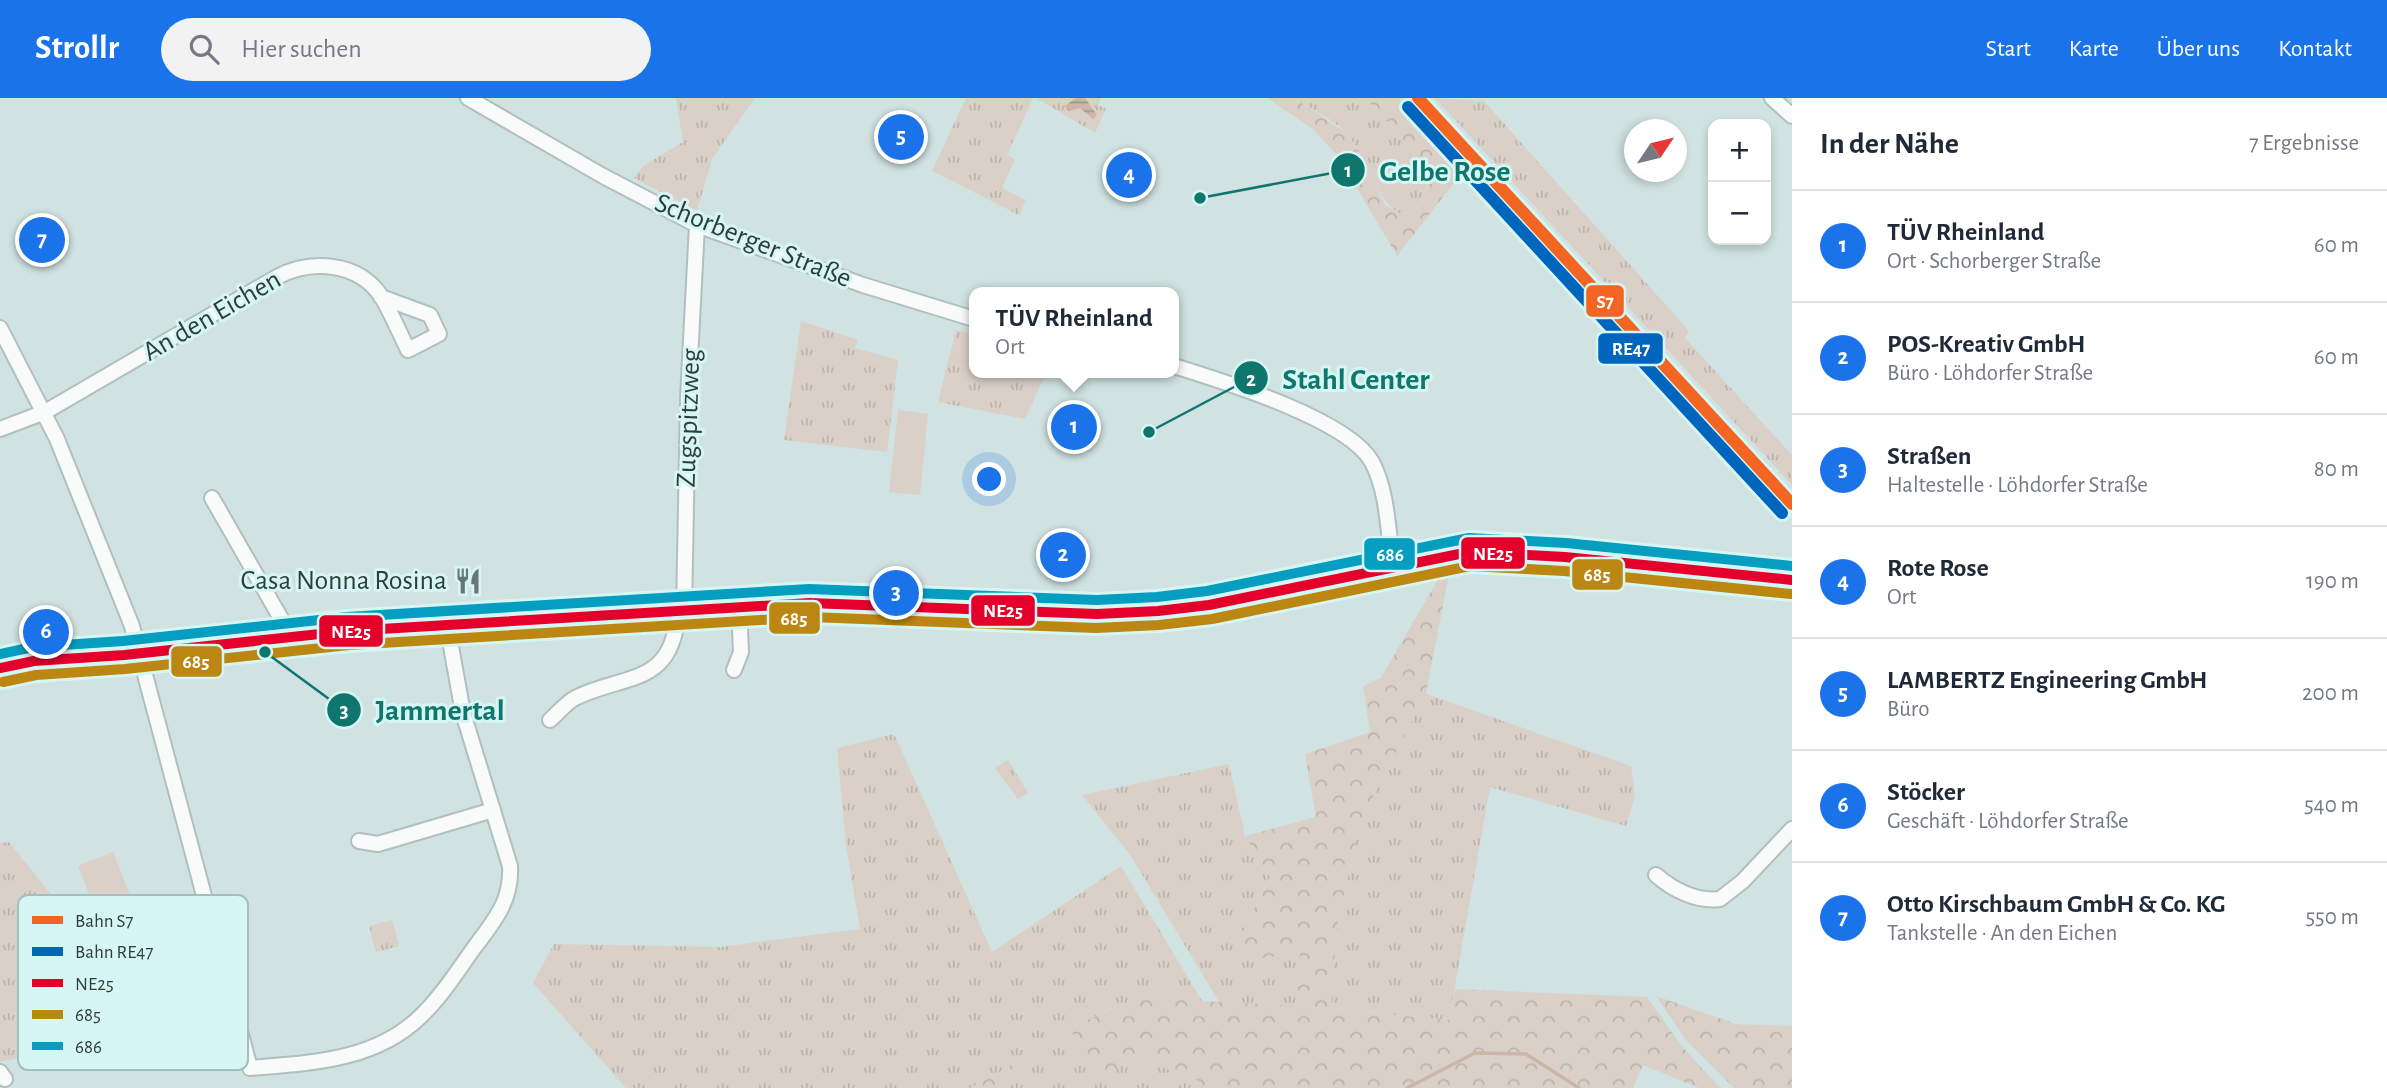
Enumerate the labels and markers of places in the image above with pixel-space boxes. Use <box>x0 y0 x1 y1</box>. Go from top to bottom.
pin: 5 <box>878 111 924 163</box>
callout: Gelbe Rose <box>1330 145 1524 196</box>
pin: 4 <box>1106 149 1152 201</box>
pin: 7 <box>19 214 65 266</box>
callout: Stahl Center <box>1234 353 1444 404</box>
pin: 1 <box>1051 401 1097 453</box>
pin: 2 <box>1040 529 1086 581</box>
restaurant icon: Casa Nonna Rosina <box>453 566 483 596</box>
place label: Casa Nonna Rosina <box>241 567 447 595</box>
pin: 3 <box>873 567 919 619</box>
pin: 6 <box>23 606 69 658</box>
callout: Jammertal <box>327 684 519 735</box>

